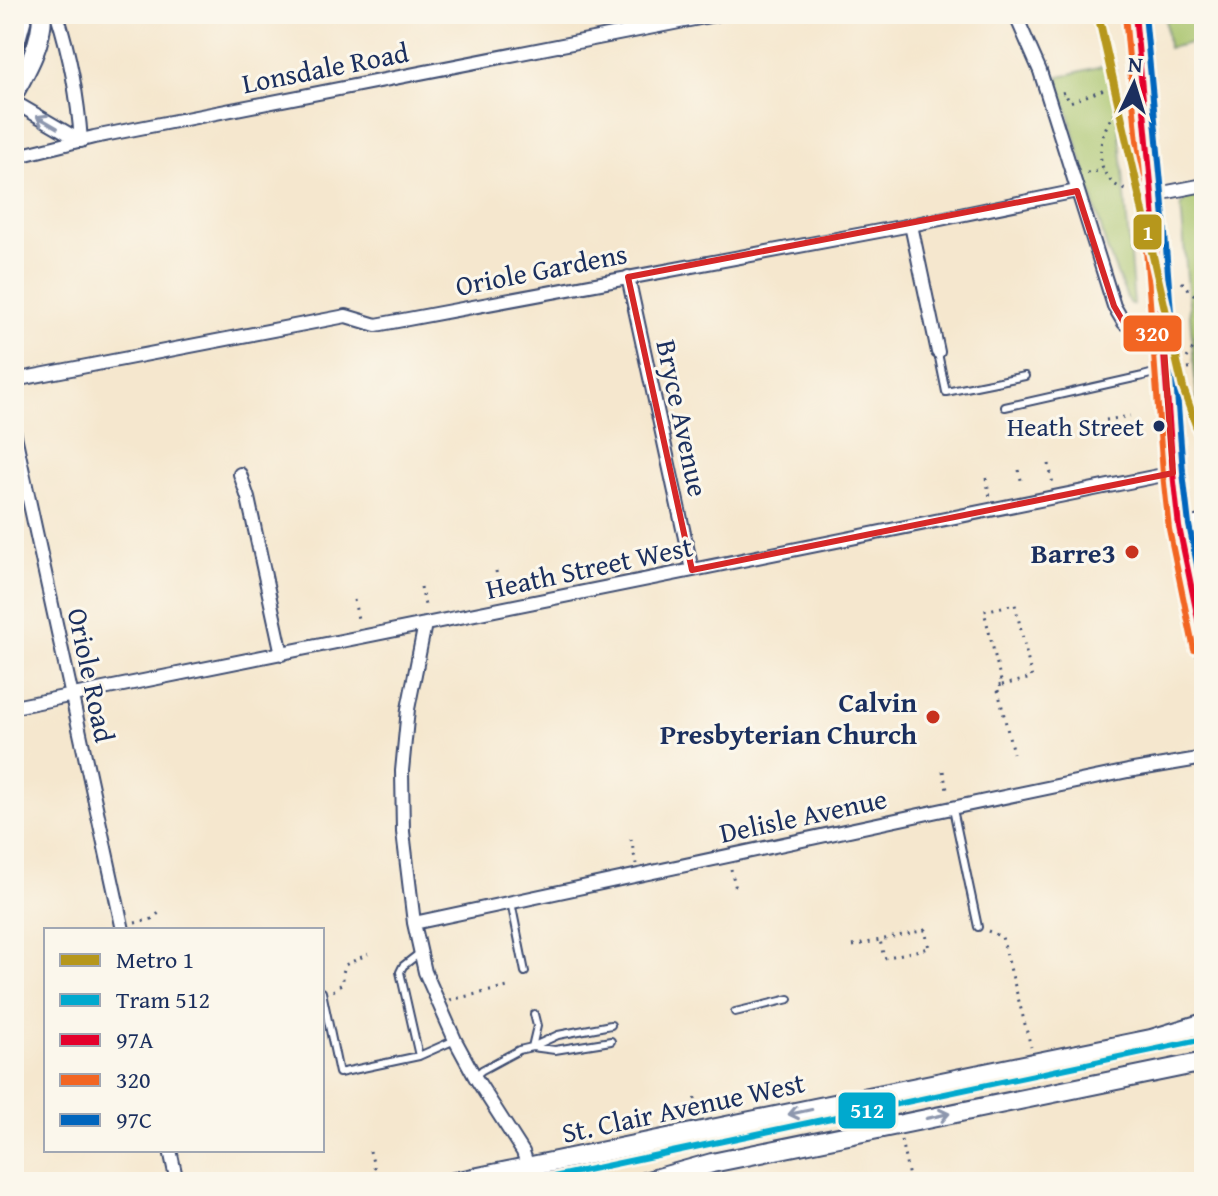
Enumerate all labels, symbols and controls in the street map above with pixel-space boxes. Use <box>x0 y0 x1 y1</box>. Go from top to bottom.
street label: Lonsdale Road <box>238 31 412 103</box>
north arrow <box>1094 44 1174 124</box>
text: N <box>1127 48 1144 81</box>
one-way arrow <box>36 113 59 129</box>
line badge: 1 <box>1132 213 1163 251</box>
text: 1 <box>1142 216 1154 248</box>
street label: Oriole Gardens <box>452 232 630 306</box>
line badge: 320 <box>1122 314 1183 353</box>
text: 320 <box>1135 317 1169 349</box>
street label: Bryce Avenue <box>646 336 720 500</box>
place label: Heath Street <box>1007 407 1144 446</box>
marker: Heath Street <box>1151 418 1167 434</box>
street label: Heath Street West <box>482 525 696 609</box>
place label: Barre3 <box>1031 532 1116 573</box>
marker: Barre3 <box>1123 543 1141 561</box>
street label: Oriole Road <box>58 604 126 746</box>
place label: Calvin Presbyterian Church <box>660 681 917 754</box>
marker: Calvin Presbyterian Church <box>924 708 942 726</box>
street label: Delisle Avenue <box>716 777 890 853</box>
legend <box>44 928 324 1152</box>
text: Metro 1 <box>116 942 194 977</box>
text: Tram 512 <box>116 982 210 1017</box>
text: 97A <box>116 1022 154 1057</box>
street label: St. Clair Avenue West <box>558 1061 808 1153</box>
text: 320 <box>116 1062 151 1097</box>
line badge: 512 <box>837 1091 897 1130</box>
text: 512 <box>850 1094 884 1126</box>
text: 97C <box>116 1102 152 1137</box>
one-way arrow <box>787 1105 813 1120</box>
one-way arrow <box>925 1108 951 1123</box>

